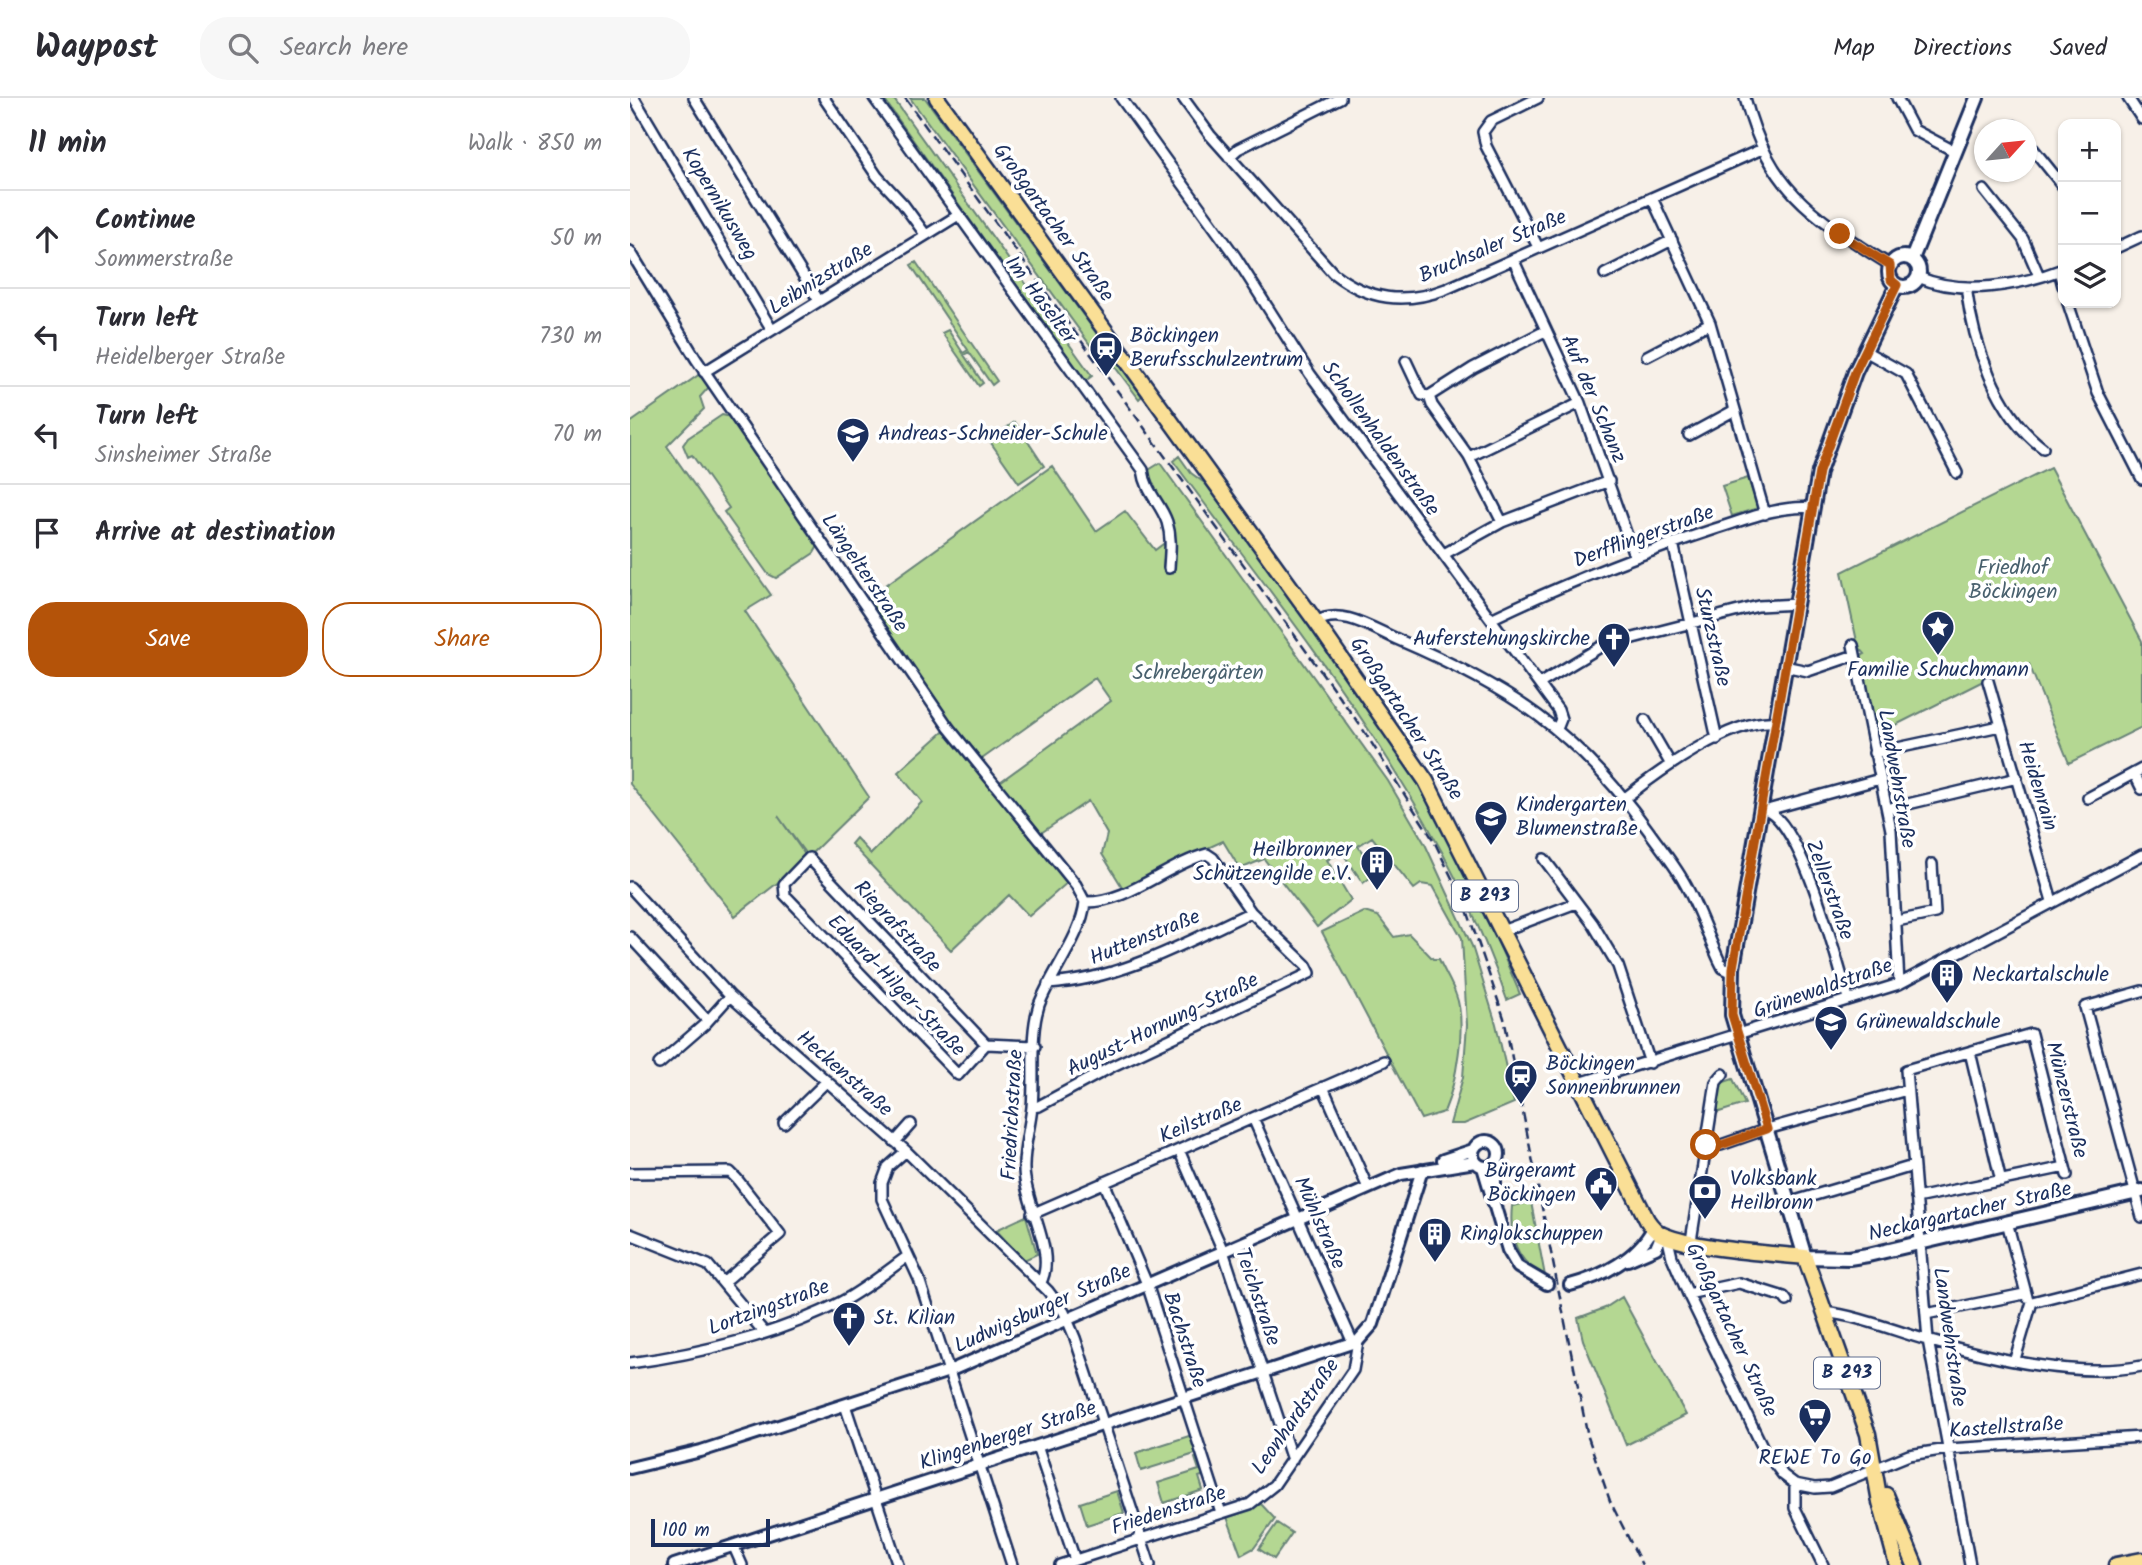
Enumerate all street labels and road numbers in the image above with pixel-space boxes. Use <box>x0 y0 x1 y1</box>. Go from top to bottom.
street label: Großgartacher Straße <box>984 137 1122 310</box>
street label: Kopernikusweg <box>672 141 766 267</box>
street label: Bruchsaler Straße <box>1414 201 1572 293</box>
street label: Leibnizstraße <box>762 233 880 324</box>
street label: Im Haselter <box>996 249 1085 352</box>
street label: Auf der Schanz <box>1551 330 1635 468</box>
street label: Schollenhaldenstraße <box>1312 354 1448 524</box>
street label: Derfflingerstraße <box>1569 496 1719 578</box>
street label: Längelterstraße <box>812 507 916 640</box>
street label: Sturzstraße <box>1685 584 1740 691</box>
street label: Großgartacher Straße <box>1341 631 1472 808</box>
street label: Landwehrstraße <box>1868 707 1925 852</box>
street label: Heidenrain <box>2008 737 2066 835</box>
street label: Zellerstraße <box>1796 835 1863 945</box>
street label: Riegrafstraße <box>845 873 949 981</box>
road number: B 293 <box>1452 880 1518 912</box>
street label: Huttenstraße <box>1085 901 1206 975</box>
street label: Eduard-Hilger-Straße <box>819 907 973 1065</box>
street label: Grünewaldstraße <box>1749 950 1898 1028</box>
street label: August-Hornung-Straße <box>1061 964 1265 1086</box>
street label: Heckenstraße <box>788 1023 900 1126</box>
street label: Münzerstraße <box>2036 1038 2097 1162</box>
street label: Friedrichstraße <box>993 1048 1033 1181</box>
street label: Keilstraße <box>1154 1088 1248 1153</box>
street label: Mühlstraße <box>1284 1171 1354 1275</box>
street label: Neckargartacher Straße <box>1865 1172 2075 1251</box>
street label: Großgartacher Straße <box>1676 1237 1786 1423</box>
street label: Teichstraße <box>1225 1243 1289 1351</box>
street label: Ludwigsburger Straße <box>949 1255 1137 1363</box>
street label: Landwehrstraße <box>1923 1265 1975 1409</box>
street label: Lortzingstraße <box>704 1271 835 1345</box>
street label: Bachstraße <box>1153 1288 1215 1393</box>
street label: Leonhardstraße <box>1244 1351 1349 1482</box>
road number: B 293 <box>1814 1358 1880 1388</box>
street label: Klingenberger Straße <box>915 1392 1101 1480</box>
street label: Kastellstraße <box>1948 1408 2065 1448</box>
street label: Friedenstraße <box>1107 1477 1231 1545</box>

